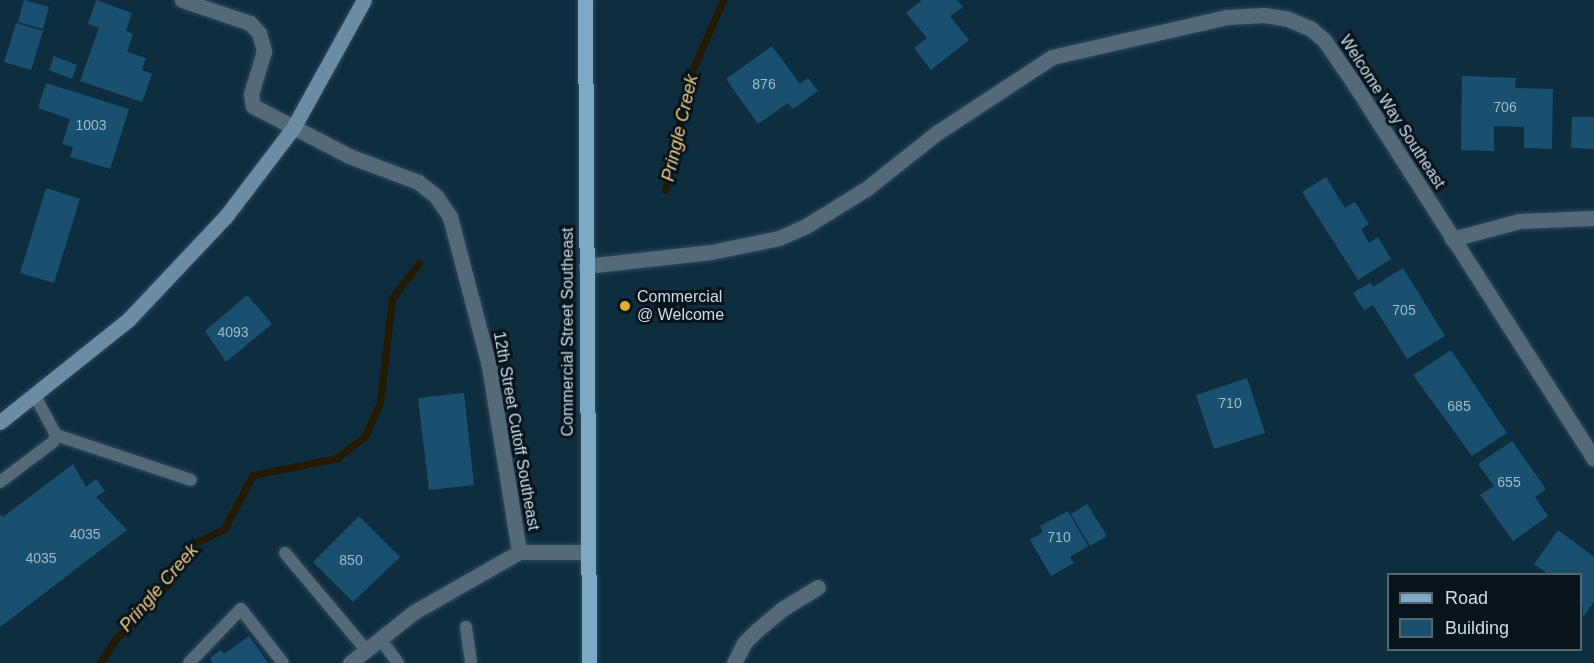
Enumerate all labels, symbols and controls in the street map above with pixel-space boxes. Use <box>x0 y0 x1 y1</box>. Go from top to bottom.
street label: Welcome Way Southeast <box>1335 32 1449 192</box>
water label: Pringle Creek <box>657 72 703 184</box>
house number: 876 <box>752 76 776 92</box>
house number: 706 <box>1493 99 1517 115</box>
house number: 1003 <box>75 117 107 133</box>
street label: Commercial Street Southeast <box>558 228 578 436</box>
place label: Commercial @ Welcome <box>637 287 724 325</box>
marker: Commercial @ Welcome <box>618 299 632 313</box>
house number: 705 <box>1392 302 1416 318</box>
house number: 4093 <box>217 324 249 340</box>
street label: 12th Street Cutoff Southeast <box>489 330 543 532</box>
house number: 710 <box>1218 395 1242 411</box>
house number: 685 <box>1447 398 1471 414</box>
house number: 655 <box>1497 474 1521 490</box>
house number: 4035 <box>69 526 101 542</box>
house number: 710 <box>1047 529 1071 545</box>
water label: Pringle Creek <box>115 540 203 636</box>
house number: 4035 <box>25 550 57 566</box>
house number: 850 <box>339 552 363 568</box>
legend <box>1387 573 1582 651</box>
text: Road <box>1445 588 1488 608</box>
text: Building <box>1445 618 1509 638</box>

